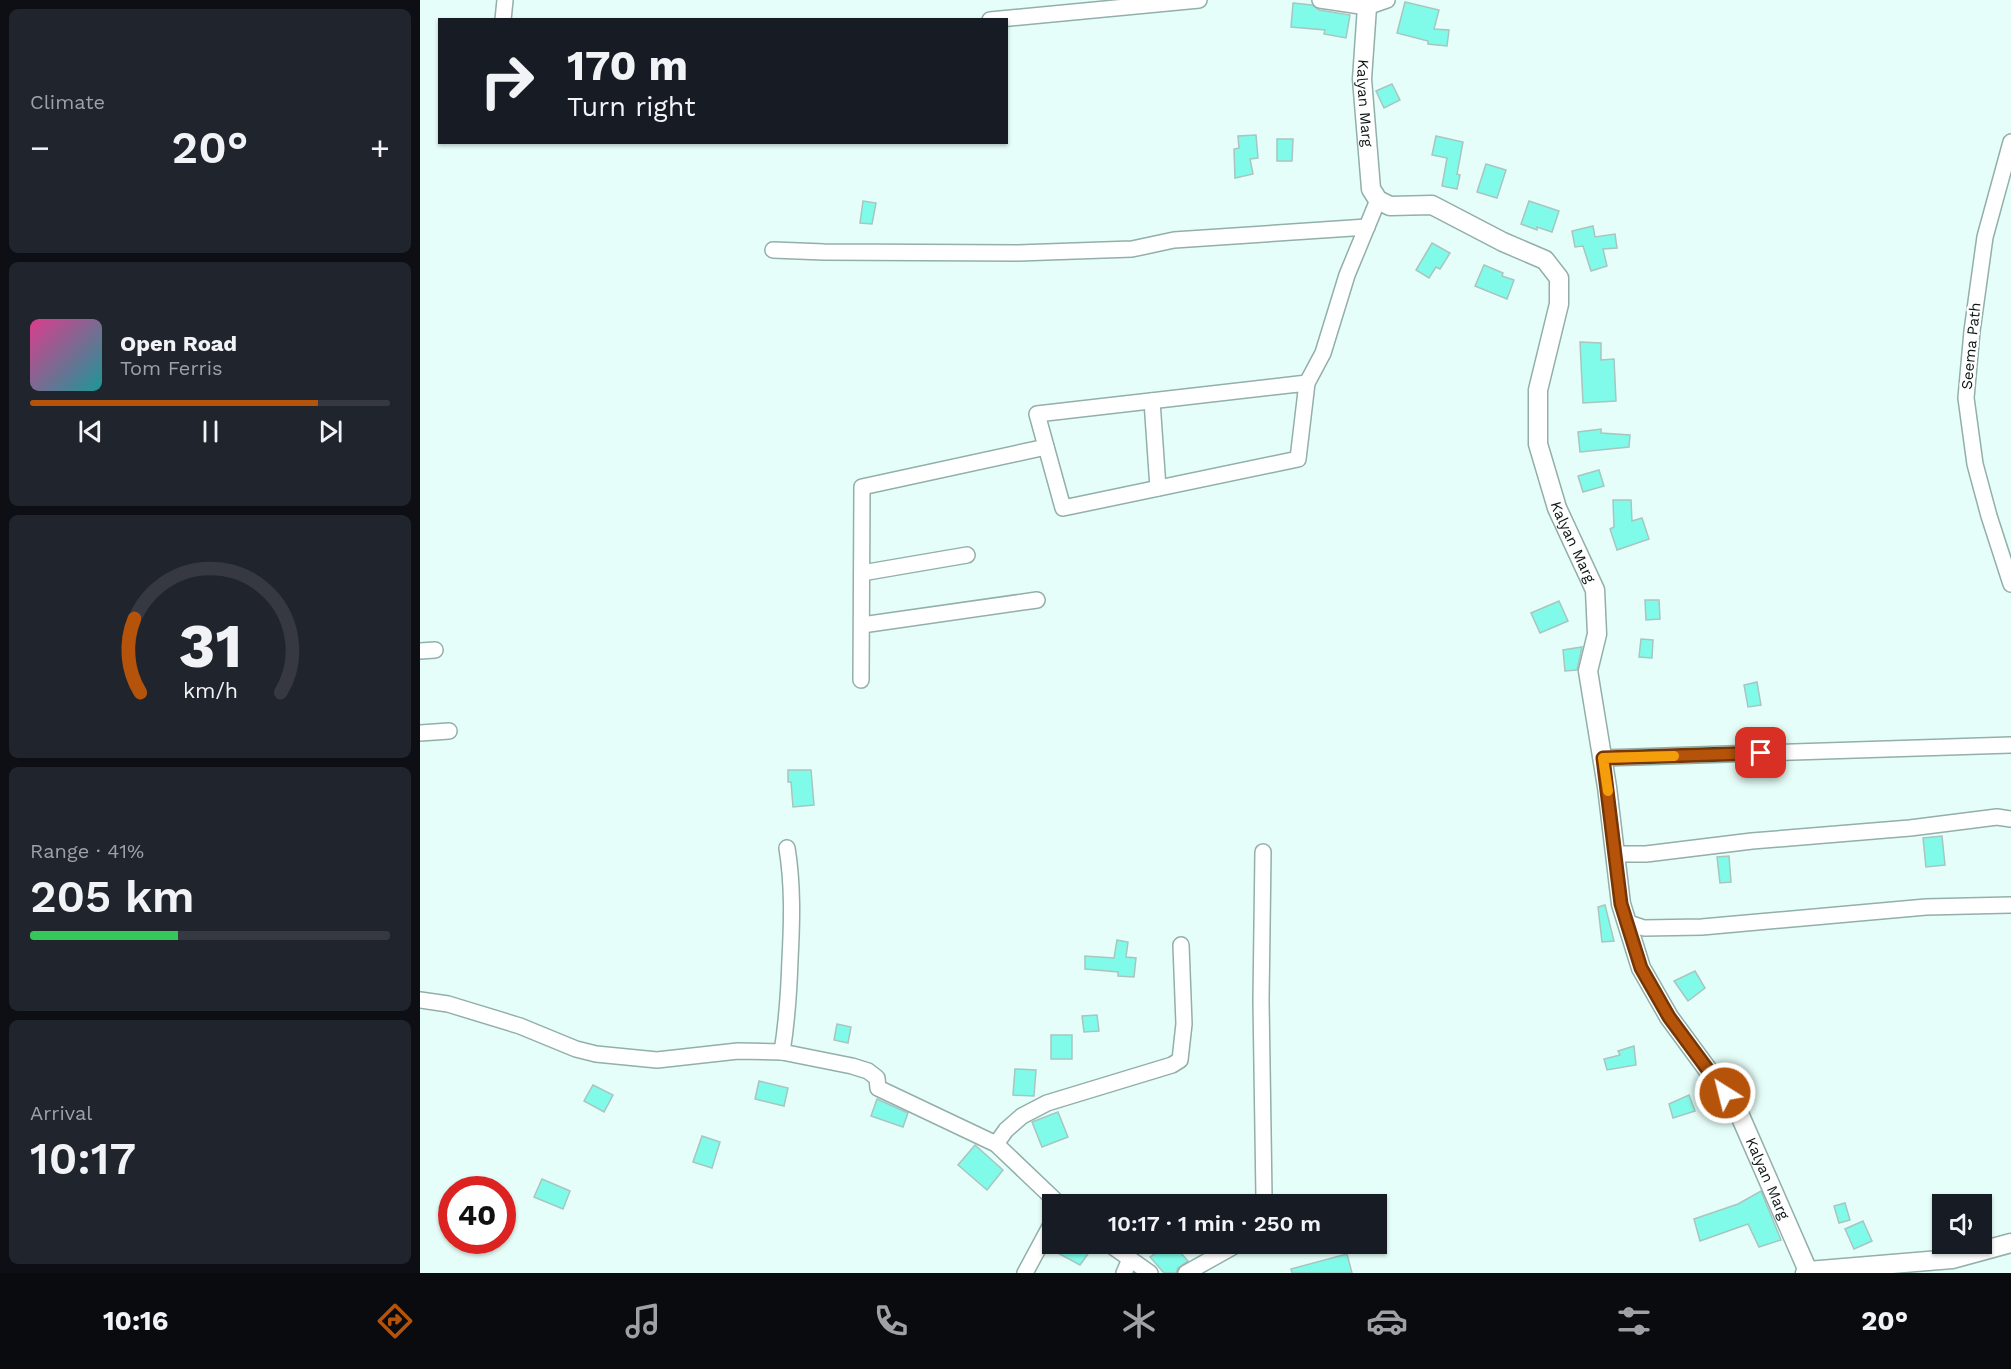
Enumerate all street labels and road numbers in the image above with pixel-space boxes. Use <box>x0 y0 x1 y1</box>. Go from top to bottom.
street label: Kalyan Marg <box>1353 59 1377 148</box>
street label: Seema Path <box>1957 302 1985 390</box>
street label: Kalyan Marg <box>1547 499 1599 586</box>
street label: Kalyan Marg <box>1742 1135 1793 1222</box>

